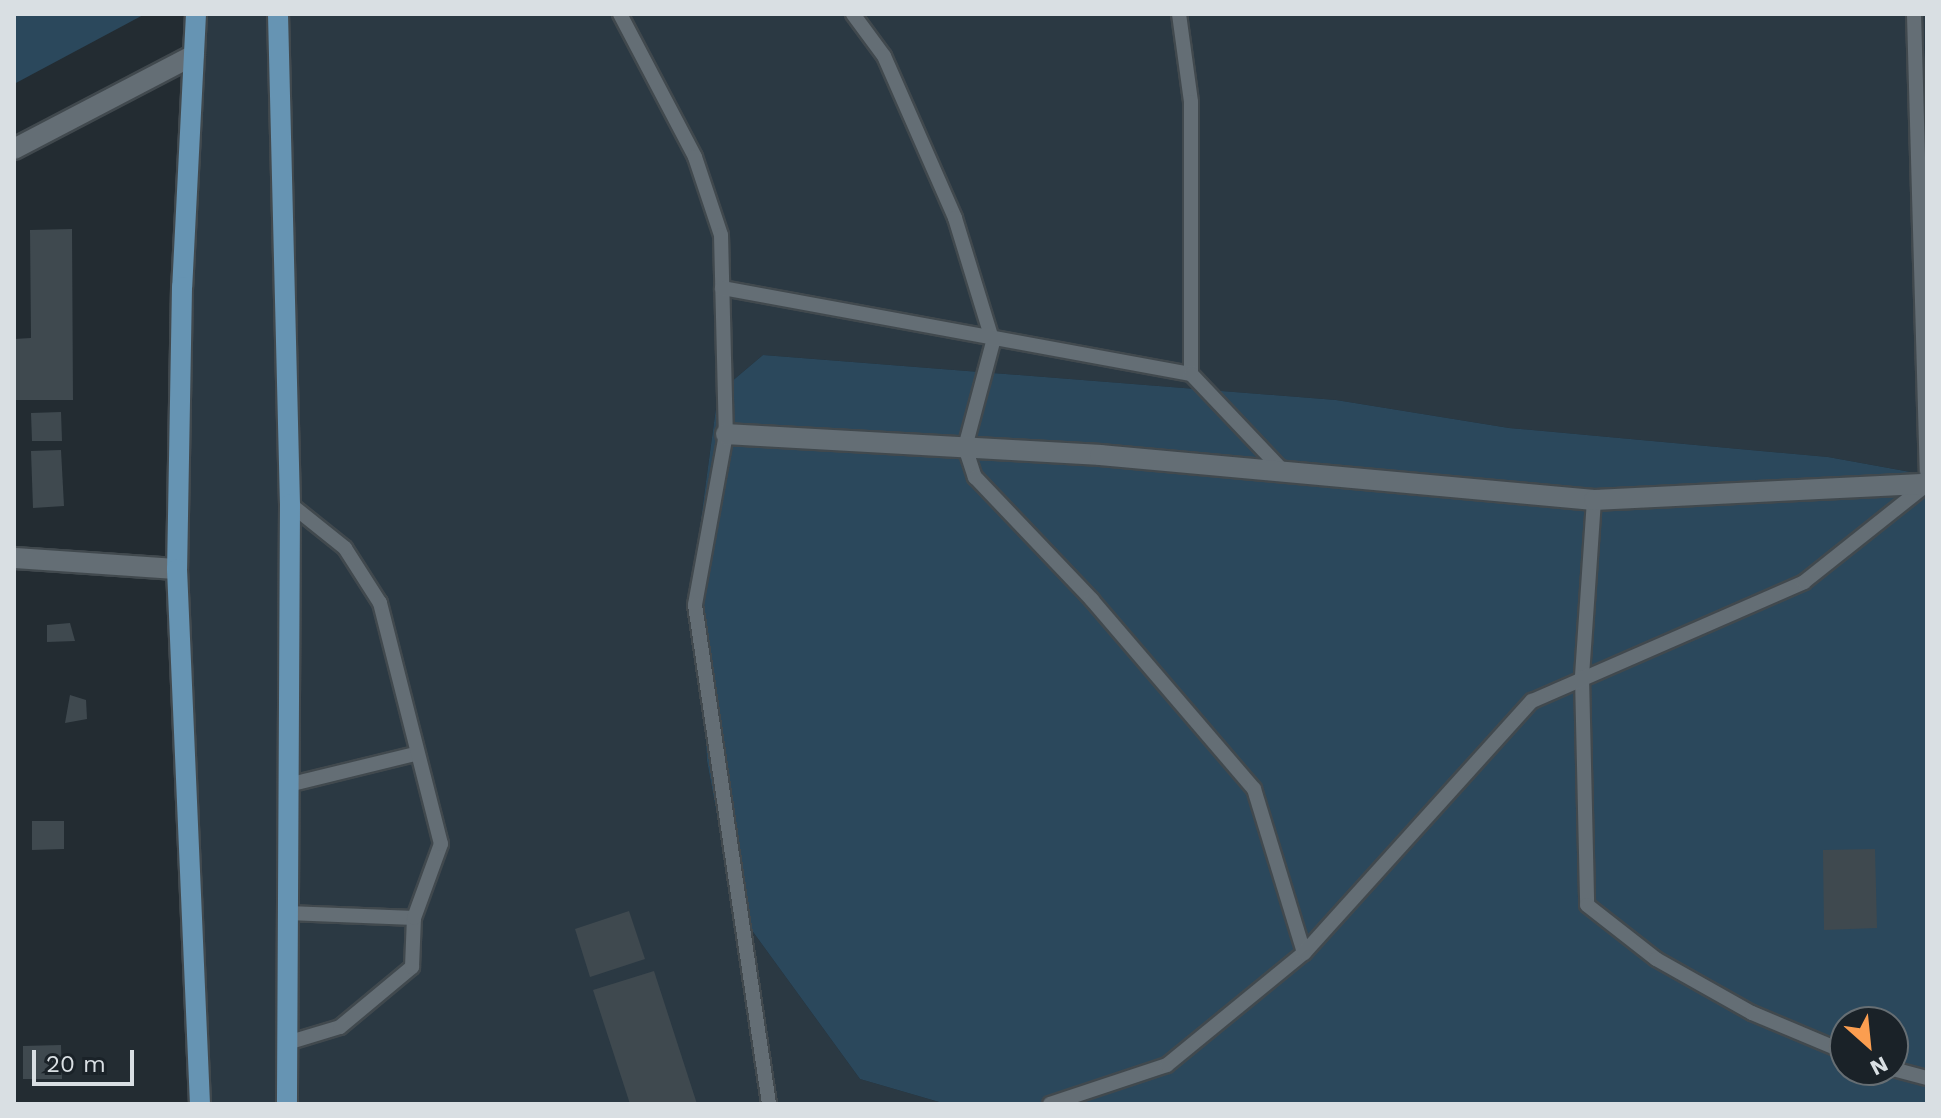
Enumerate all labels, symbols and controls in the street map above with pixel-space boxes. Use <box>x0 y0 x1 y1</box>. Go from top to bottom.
north arrow <box>1829 1006 1909 1086</box>
scale bar <box>36 1034 138 1084</box>
text: 20 m <box>46 1050 106 1078</box>
text: N <box>1866 1051 1892 1081</box>

